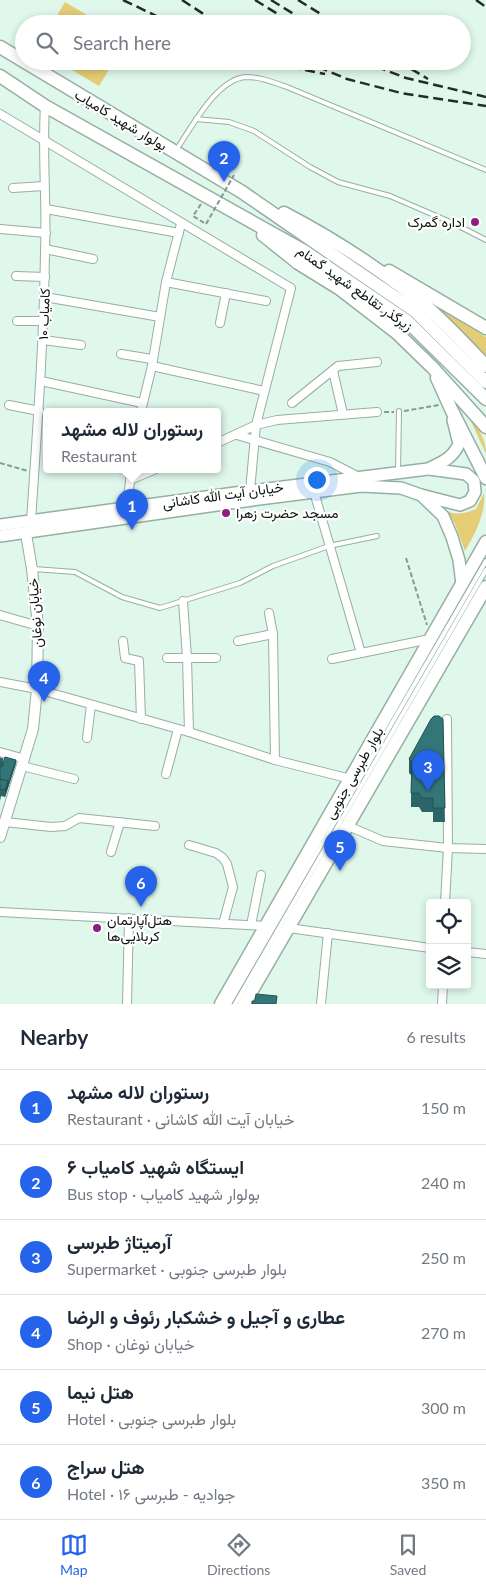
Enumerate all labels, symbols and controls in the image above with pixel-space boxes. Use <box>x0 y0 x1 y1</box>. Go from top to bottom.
search box <box>15 15 471 70</box>
icon: search <box>33 29 61 57</box>
text: Search here <box>73 31 171 54</box>
street label: بولوار شهید کامیاب <box>71 85 171 155</box>
pin: 2 <box>208 141 240 182</box>
place label: اداره گمرک <box>407 213 465 231</box>
marker: اداره گمرک <box>469 216 481 228</box>
street label: زیرگذر تقاطع شهید گمنام <box>292 241 417 336</box>
street label: کامیاب ۱۰ <box>34 288 54 340</box>
popup <box>43 408 221 473</box>
text: رستوران لاله مشهد <box>61 417 203 440</box>
text: Restaurant <box>61 446 137 465</box>
your location <box>304 467 330 493</box>
street label: خیابان آیت الله کاشانی <box>161 478 285 512</box>
pin: 1 <box>116 489 148 530</box>
place label: مسجد حضرت زهرا <box>236 504 339 522</box>
marker: مسجد حضرت زهرا <box>220 507 232 519</box>
street label: خیابان نوغان <box>24 578 46 648</box>
pin: 4 <box>28 661 60 702</box>
street label: بلوار طبرسی جنوبی <box>320 724 388 822</box>
pin: 3 <box>412 750 444 791</box>
pin: 5 <box>324 830 356 871</box>
pin: 6 <box>125 866 157 907</box>
map controls <box>426 899 471 989</box>
button: locate <box>426 899 471 944</box>
place label: هتل‌آپارتمان کربلایی‌ها <box>107 911 172 945</box>
marker: هتل‌آپارتمان کربلایی‌ها <box>91 922 103 934</box>
button: layers <box>426 944 471 989</box>
text: Nearby <box>20 1024 88 1049</box>
text: 6 results <box>406 1027 466 1046</box>
text: رستوران لاله مشهد <box>67 1080 209 1103</box>
text: 1 <box>31 1098 41 1117</box>
text: 150 m <box>421 1098 466 1117</box>
text: Restaurant · خیابان آیت الله کاشانی <box>67 1109 295 1128</box>
text: ایستگاه شهید کامیاب ۶ <box>67 1155 244 1178</box>
text: 2 <box>31 1173 41 1192</box>
text: 240 m <box>421 1173 466 1192</box>
text: Bus stop · بولوار شهید کامیاب <box>67 1184 260 1203</box>
text: آرمیتاژ طبرسی <box>67 1230 171 1253</box>
text: 3 <box>31 1248 41 1267</box>
text: 250 m <box>421 1248 466 1267</box>
text: Supermarket · بلوار طبرسی جنوبی <box>67 1259 287 1278</box>
text: عطاری و آجیل و خشکبار رئوف و الرضا <box>67 1305 345 1328</box>
text: 4 <box>31 1323 41 1342</box>
text: 270 m <box>421 1323 466 1342</box>
text: Shop · خیابان نوغان <box>67 1334 194 1353</box>
text: هتل نیما <box>67 1380 134 1403</box>
text: 5 <box>31 1398 41 1417</box>
text: 300 m <box>421 1398 466 1417</box>
text: Hotel · بلوار طبرسی جنوبی <box>67 1409 236 1428</box>
text: هتل سراج <box>67 1455 145 1478</box>
text: 6 <box>31 1473 41 1492</box>
text: 350 m <box>421 1473 466 1492</box>
text: Hotel · جوادیه - طبرسی ۱۶ <box>67 1484 235 1503</box>
tab: Map <box>60 1531 88 1578</box>
tab: Directions <box>207 1531 270 1578</box>
tab: Saved <box>390 1531 426 1578</box>

